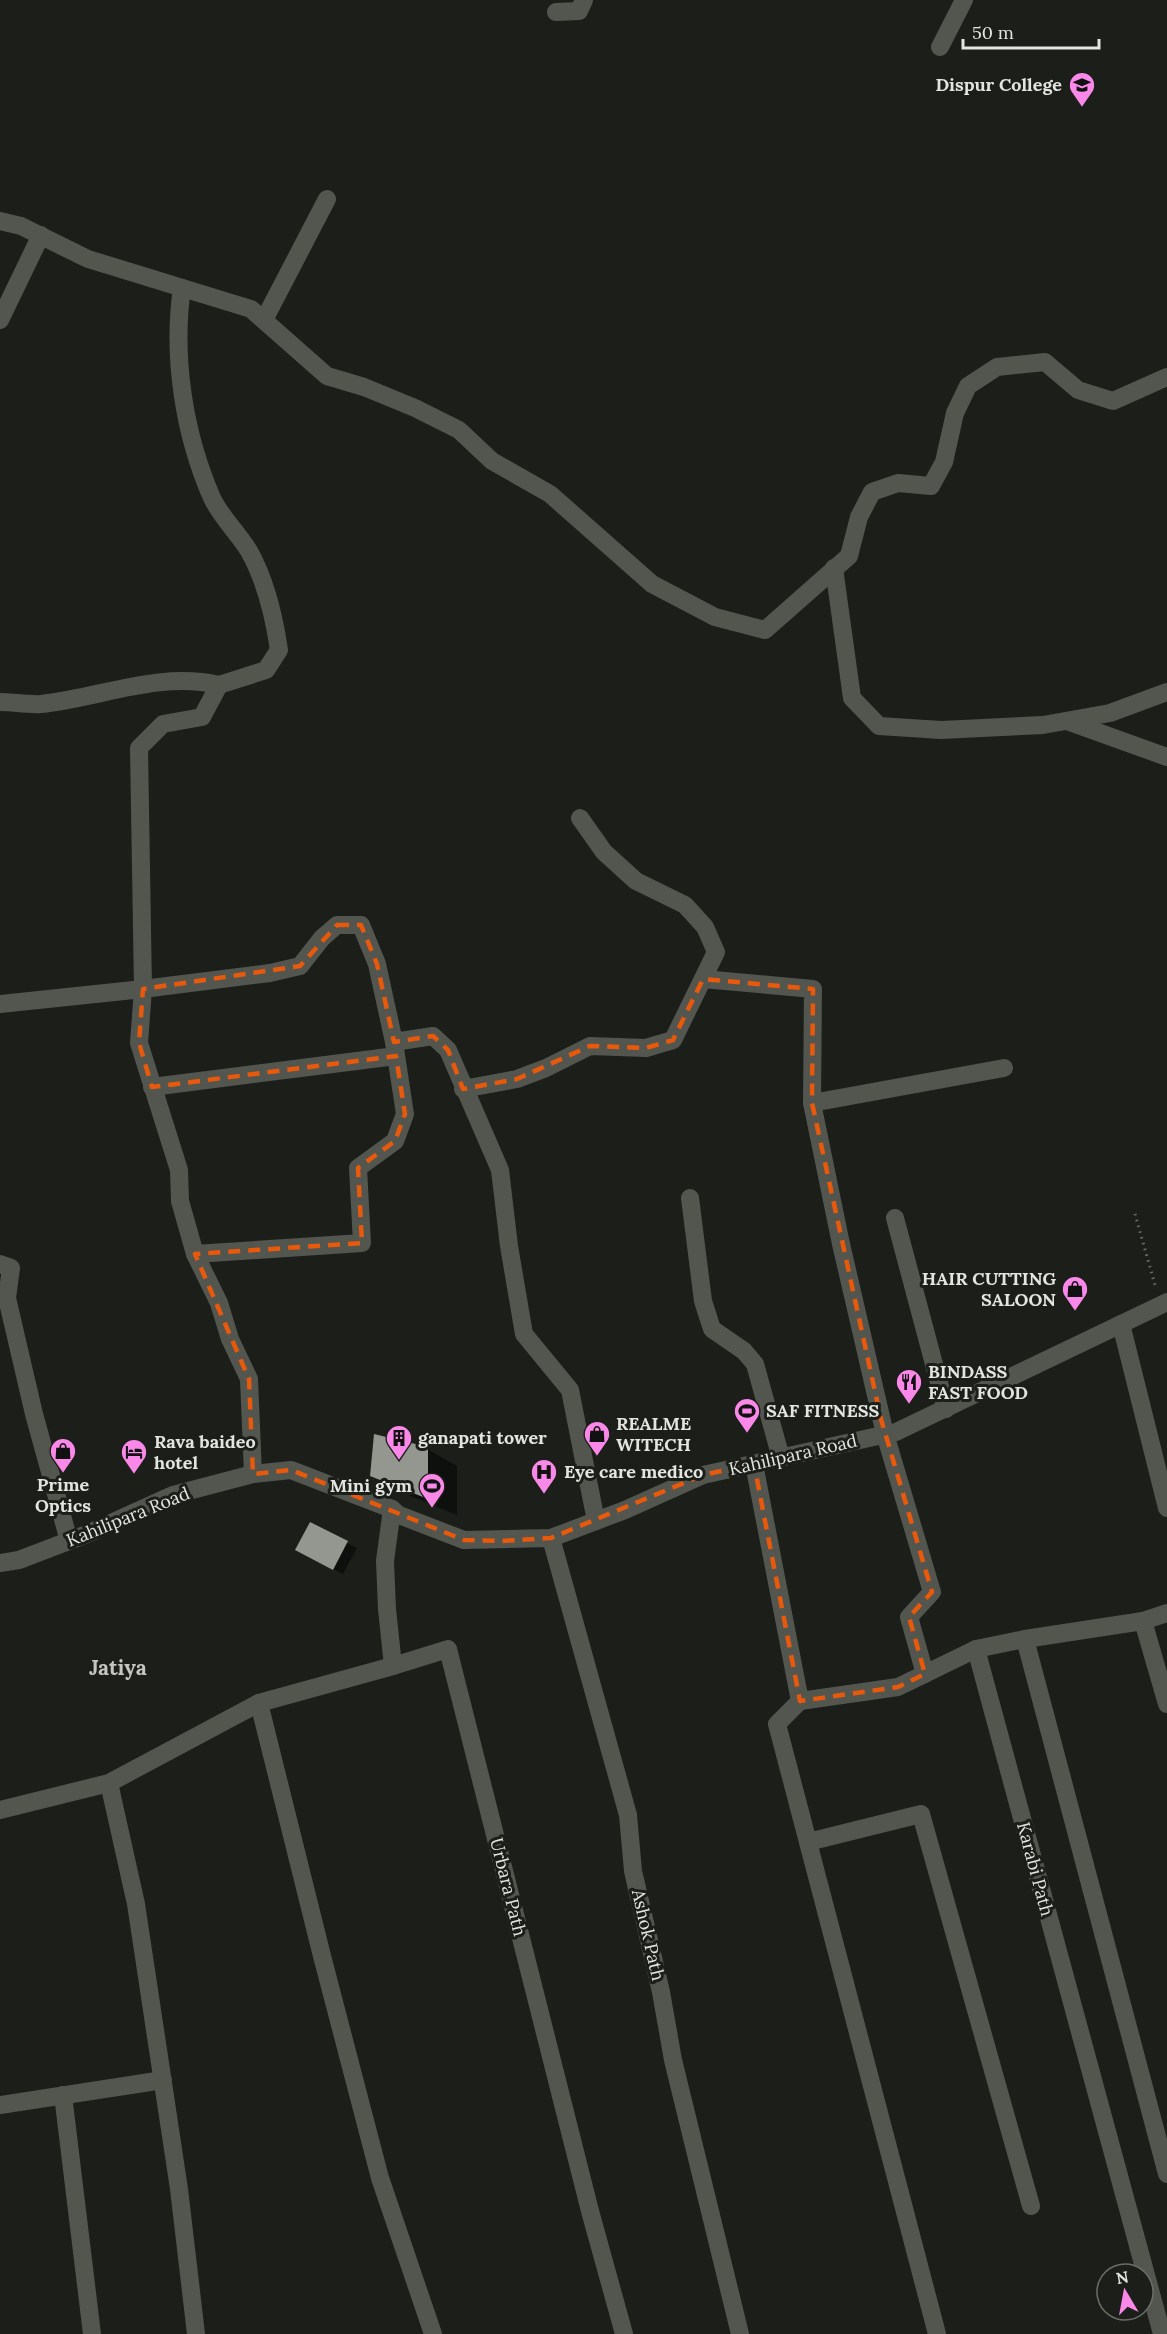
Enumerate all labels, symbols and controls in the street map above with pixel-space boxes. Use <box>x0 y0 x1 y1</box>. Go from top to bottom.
scale bar <box>963 12 1100 50</box>
text: 50 m <box>972 21 1014 44</box>
school or university icon: Dispur College <box>1067 70 1097 108</box>
place label: Dispur College <box>935 73 1062 96</box>
place label: HAIR CUTTING SALOON <box>922 1267 1056 1311</box>
shop icon: HAIR CUTTING SALOON <box>1060 1274 1090 1312</box>
place label: BINDASS FAST FOOD <box>928 1360 1028 1404</box>
restaurant icon: BINDASS FAST FOOD <box>894 1367 924 1405</box>
sports icon: SAF FITNESS <box>732 1396 762 1434</box>
place label: SAF FITNESS <box>766 1399 880 1422</box>
place label: REALME WITECH <box>616 1412 691 1456</box>
shop icon: REALME WITECH <box>582 1419 612 1457</box>
building icon: ganapati tower <box>384 1423 414 1461</box>
place label: ganapati tower <box>418 1426 547 1449</box>
street label: Kahilipara Road <box>727 1429 859 1480</box>
place label: Rava baideo hotel <box>154 1430 256 1474</box>
shop icon: Prime Optics <box>48 1436 78 1474</box>
hotel icon: Rava baideo hotel <box>119 1437 149 1475</box>
hospital icon: Eye care medico <box>529 1457 559 1495</box>
place label: Eye care medico <box>564 1460 703 1483</box>
sports icon: Mini gym <box>417 1471 447 1509</box>
place label: Prime Optics <box>35 1473 91 1517</box>
place label: Mini gym <box>330 1474 412 1497</box>
street label: Kahilipara Road <box>63 1481 193 1552</box>
district label: Jatiya <box>89 1654 147 1681</box>
street label: Karabi Path <box>1012 1819 1059 1919</box>
street label: Urbara Path <box>485 1835 532 1939</box>
street label: Ashok Path <box>627 1886 670 1983</box>
north arrow <box>1095 2262 1155 2322</box>
text: N <box>1115 2266 1130 2288</box>

